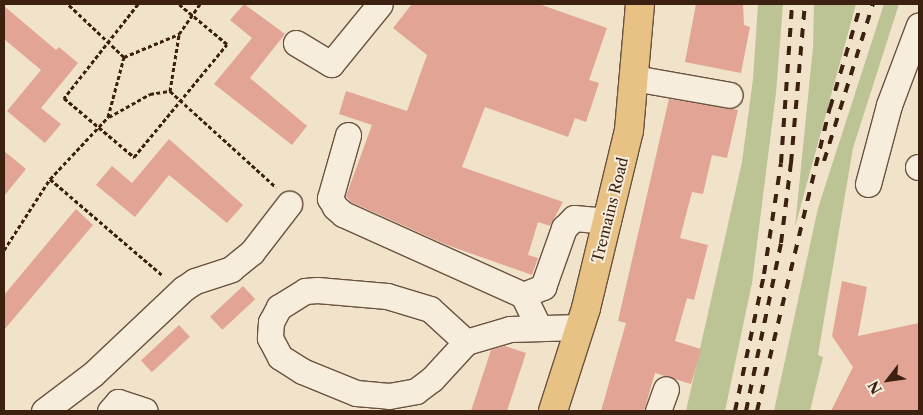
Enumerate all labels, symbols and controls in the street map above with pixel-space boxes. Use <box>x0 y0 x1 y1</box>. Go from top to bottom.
street label: Tremains Road <box>588 155 632 265</box>
north arrow <box>863 355 913 405</box>
text: N <box>864 378 886 397</box>

